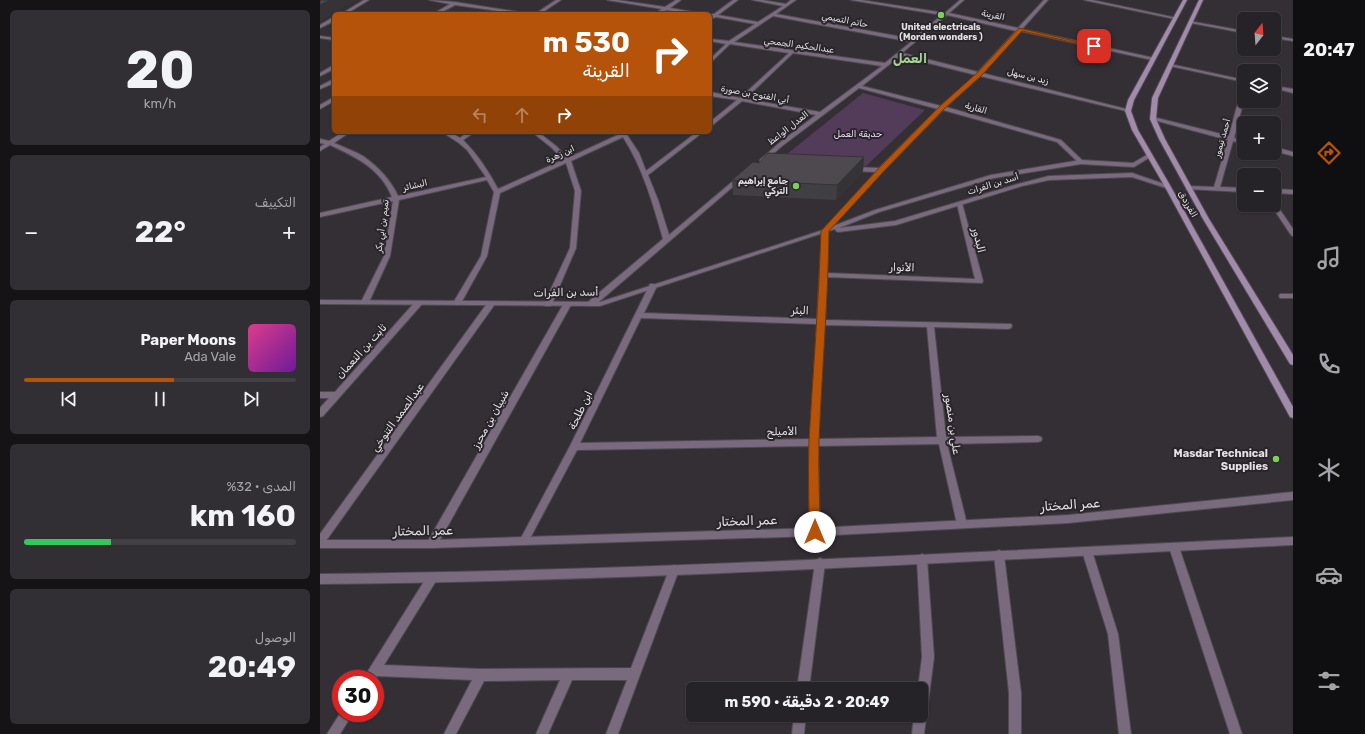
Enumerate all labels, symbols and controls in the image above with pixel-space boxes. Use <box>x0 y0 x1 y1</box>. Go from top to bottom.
street label: القرينة <box>980 8 1006 22</box>
marker: United electricals (Morden wonders ) <box>936 10 946 20</box>
street label: حاتم التميمي <box>821 11 869 31</box>
north arrow <box>1237 12 1281 56</box>
map controls <box>1237 12 1281 212</box>
place label: United electricals (Morden wonders ) <box>899 22 983 42</box>
text: 530 m <box>543 26 630 59</box>
icon: right <box>644 28 696 80</box>
pin <box>1077 29 1111 63</box>
street label: عبدالحكيم الجمحي <box>763 35 835 57</box>
icon: arrive <box>1083 35 1105 57</box>
text: 20 <box>125 39 195 101</box>
text: 20:47 <box>1303 39 1355 61</box>
district label: العمل <box>893 51 927 66</box>
text: القرينة <box>583 60 630 82</box>
button: layers <box>1237 64 1281 108</box>
street label: زيد بن سهل <box>1006 66 1050 86</box>
street label: أبي الفتوح بن صورة <box>720 83 790 107</box>
text: km/h <box>144 96 176 111</box>
street label: القارية <box>964 100 988 116</box>
icon: left <box>469 104 491 126</box>
icon: ahead <box>511 104 533 126</box>
icon: right <box>553 104 575 126</box>
street label: العدل الواعظ <box>766 109 810 147</box>
button: + <box>1237 116 1281 160</box>
street label: أحمد تيمور <box>1211 117 1232 160</box>
park label: حديقة العمل <box>834 129 882 139</box>
icon: directions <box>1315 139 1343 167</box>
street label: ابن زهرة <box>544 143 576 165</box>
button: − <box>1237 168 1281 212</box>
street label: أسد بن الفرات <box>966 171 1020 197</box>
place label: جامع إبراهيم التركي <box>738 176 788 199</box>
street label: البشائر <box>401 177 428 193</box>
marker: جامع إبراهيم التركي <box>791 181 801 191</box>
street label: الفرزدق <box>1177 189 1199 219</box>
text: التكييف <box>255 195 296 210</box>
street label: تميم بن أبي بكر <box>373 198 393 255</box>
text: 22° <box>135 214 186 250</box>
text: − <box>24 219 38 246</box>
text: + <box>282 219 296 246</box>
street label: البدور <box>968 225 988 254</box>
icon: music <box>1315 244 1343 272</box>
street label: الأنوار <box>888 261 915 275</box>
street label: أسد بن الفرات <box>533 285 599 300</box>
street label: البئر <box>790 304 809 317</box>
street label: ثابت بن النعمان <box>333 321 389 381</box>
text: Paper Moons <box>140 331 236 349</box>
text: Ada Vale <box>184 349 236 364</box>
icon: phone <box>1315 350 1343 378</box>
street label: عبدالصمد التنوخي <box>368 380 428 455</box>
icon: previous <box>58 388 80 410</box>
icon: pause <box>149 388 171 410</box>
icon: next <box>240 388 262 410</box>
street label: شيبان بن محرز <box>468 388 512 452</box>
street label: ابن طلحة <box>566 389 595 432</box>
street label: علي بن منصور <box>940 392 963 456</box>
street label: الأميلح <box>766 425 798 440</box>
place label: Masdar Technical Supplies <box>1174 447 1268 473</box>
marker: Masdar Technical Supplies <box>1271 454 1281 464</box>
icon: climate <box>1315 456 1343 484</box>
text: المدى · 32% <box>226 479 296 494</box>
street label: عمر المختار <box>1039 495 1101 515</box>
text: 160 km <box>190 498 296 534</box>
position arrow <box>794 511 836 553</box>
street label: عمر المختار <box>716 512 777 530</box>
street label: عمر المختار <box>392 522 453 540</box>
icon: car <box>1315 561 1343 589</box>
text: الوصول <box>255 630 296 645</box>
text: 20:49 <box>208 649 296 685</box>
icon: filters <box>1315 667 1343 695</box>
speed limit sign: 30 <box>332 670 384 722</box>
text: 20:49 · 2 دقيقة · 590 m <box>725 693 889 711</box>

